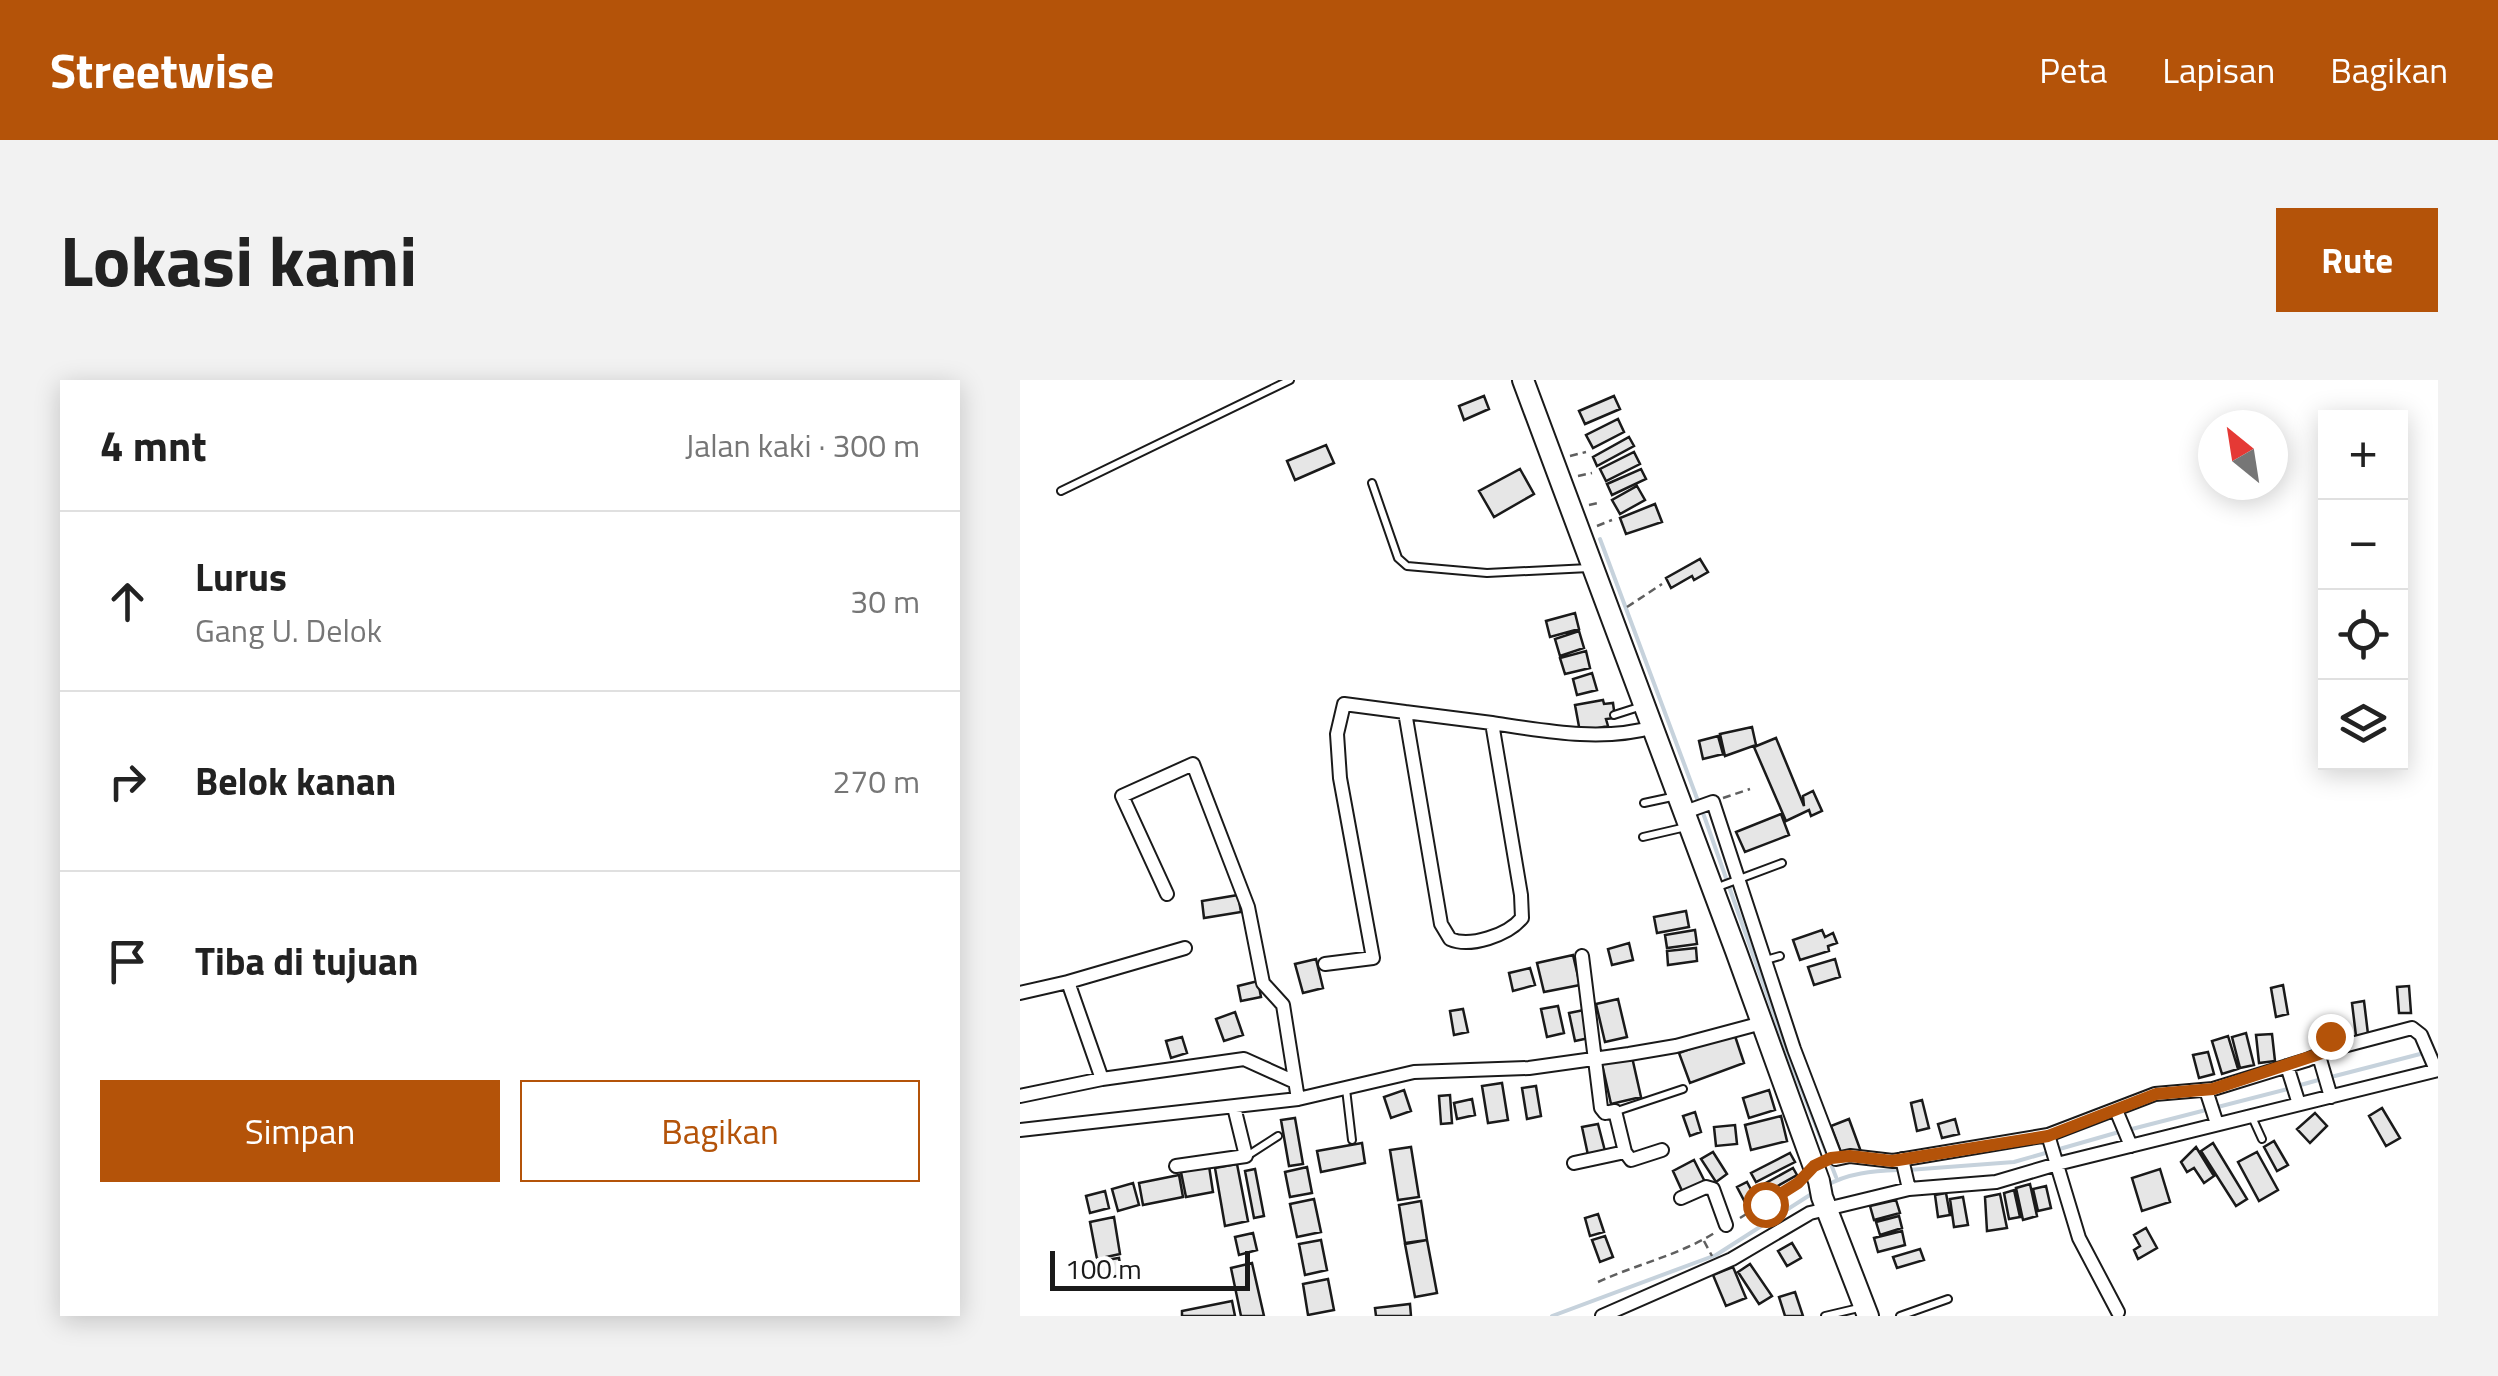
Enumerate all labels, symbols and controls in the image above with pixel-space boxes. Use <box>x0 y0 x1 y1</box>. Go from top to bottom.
text: Streetwise <box>50 34 274 107</box>
text: Peta <box>2039 43 2107 97</box>
text: Lapisan <box>2162 43 2275 97</box>
text: Bagikan <box>2330 43 2448 97</box>
text: Lokasi kami <box>60 207 417 313</box>
button: Rute <box>2276 208 2438 312</box>
north arrow <box>2198 410 2288 500</box>
map controls <box>2318 410 2408 770</box>
button: + <box>2318 410 2408 500</box>
text: 4 mnt <box>100 413 207 477</box>
text: Jalan kaki · 300 m <box>685 421 920 469</box>
button: − <box>2318 500 2408 590</box>
text: Lurus <box>195 548 287 606</box>
icon: ahead <box>100 574 155 629</box>
text: 30 m <box>850 577 920 625</box>
button: locate <box>2318 590 2408 680</box>
text: Gang U. Delok <box>195 606 382 654</box>
button: layers <box>2318 680 2408 770</box>
text: Belok kanan <box>195 752 396 810</box>
icon: right <box>100 754 155 809</box>
text: 270 m <box>832 757 920 805</box>
text: Tiba di tujuan <box>195 932 418 990</box>
icon: arrive <box>100 934 155 989</box>
route end <box>2308 1014 2354 1060</box>
button: Simpan <box>100 1080 500 1182</box>
button: Bagikan <box>520 1080 920 1182</box>
route start <box>1743 1182 1789 1228</box>
scale bar <box>1050 1246 1250 1290</box>
text: 100 m <box>1065 1247 1142 1290</box>

